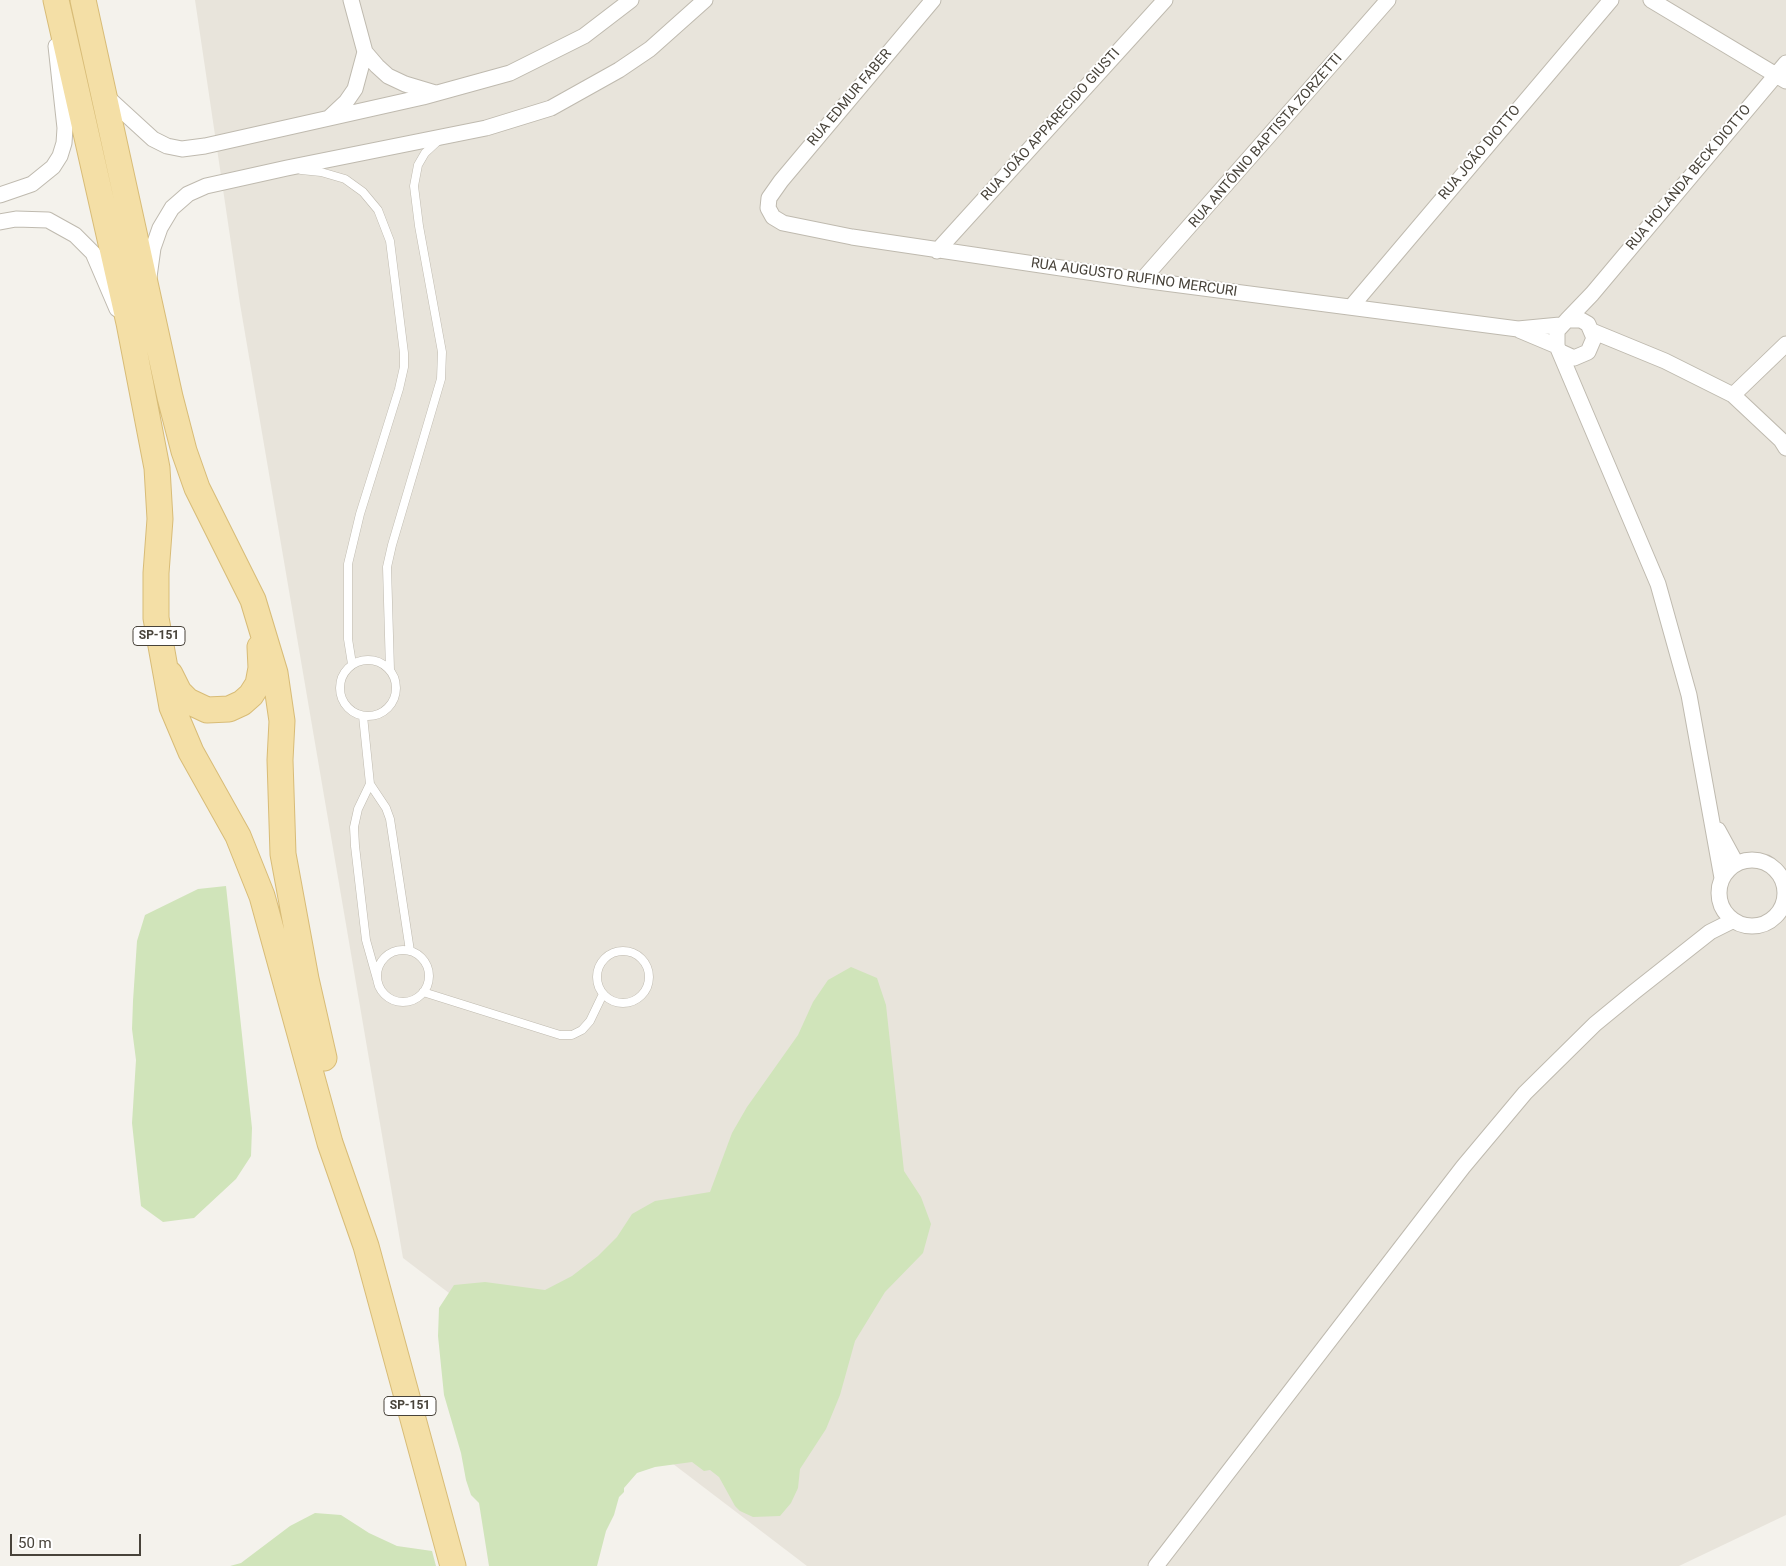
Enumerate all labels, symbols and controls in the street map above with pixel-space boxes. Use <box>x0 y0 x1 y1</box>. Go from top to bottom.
street label: RUA JOÃO APPARECIDO GIUSTI <box>978 45 1124 205</box>
street label: RUA EDMUR FABER <box>804 46 896 150</box>
street label: RUA ANTÔNIO BAPTISTA ZORZETTI <box>1186 51 1346 231</box>
street label: RUA JOÃO DIOTTO <box>1436 102 1524 204</box>
street label: RUA HOLANDA BECK DIOTTO <box>1623 102 1755 254</box>
street label: RUA AUGUSTO RUFINO MERCURI <box>1030 255 1238 301</box>
road number: SP-151 <box>133 626 185 646</box>
road number: SP-151 <box>384 1396 436 1415</box>
scale bar <box>12 1524 144 1556</box>
text: 50 m <box>18 1534 52 1552</box>

